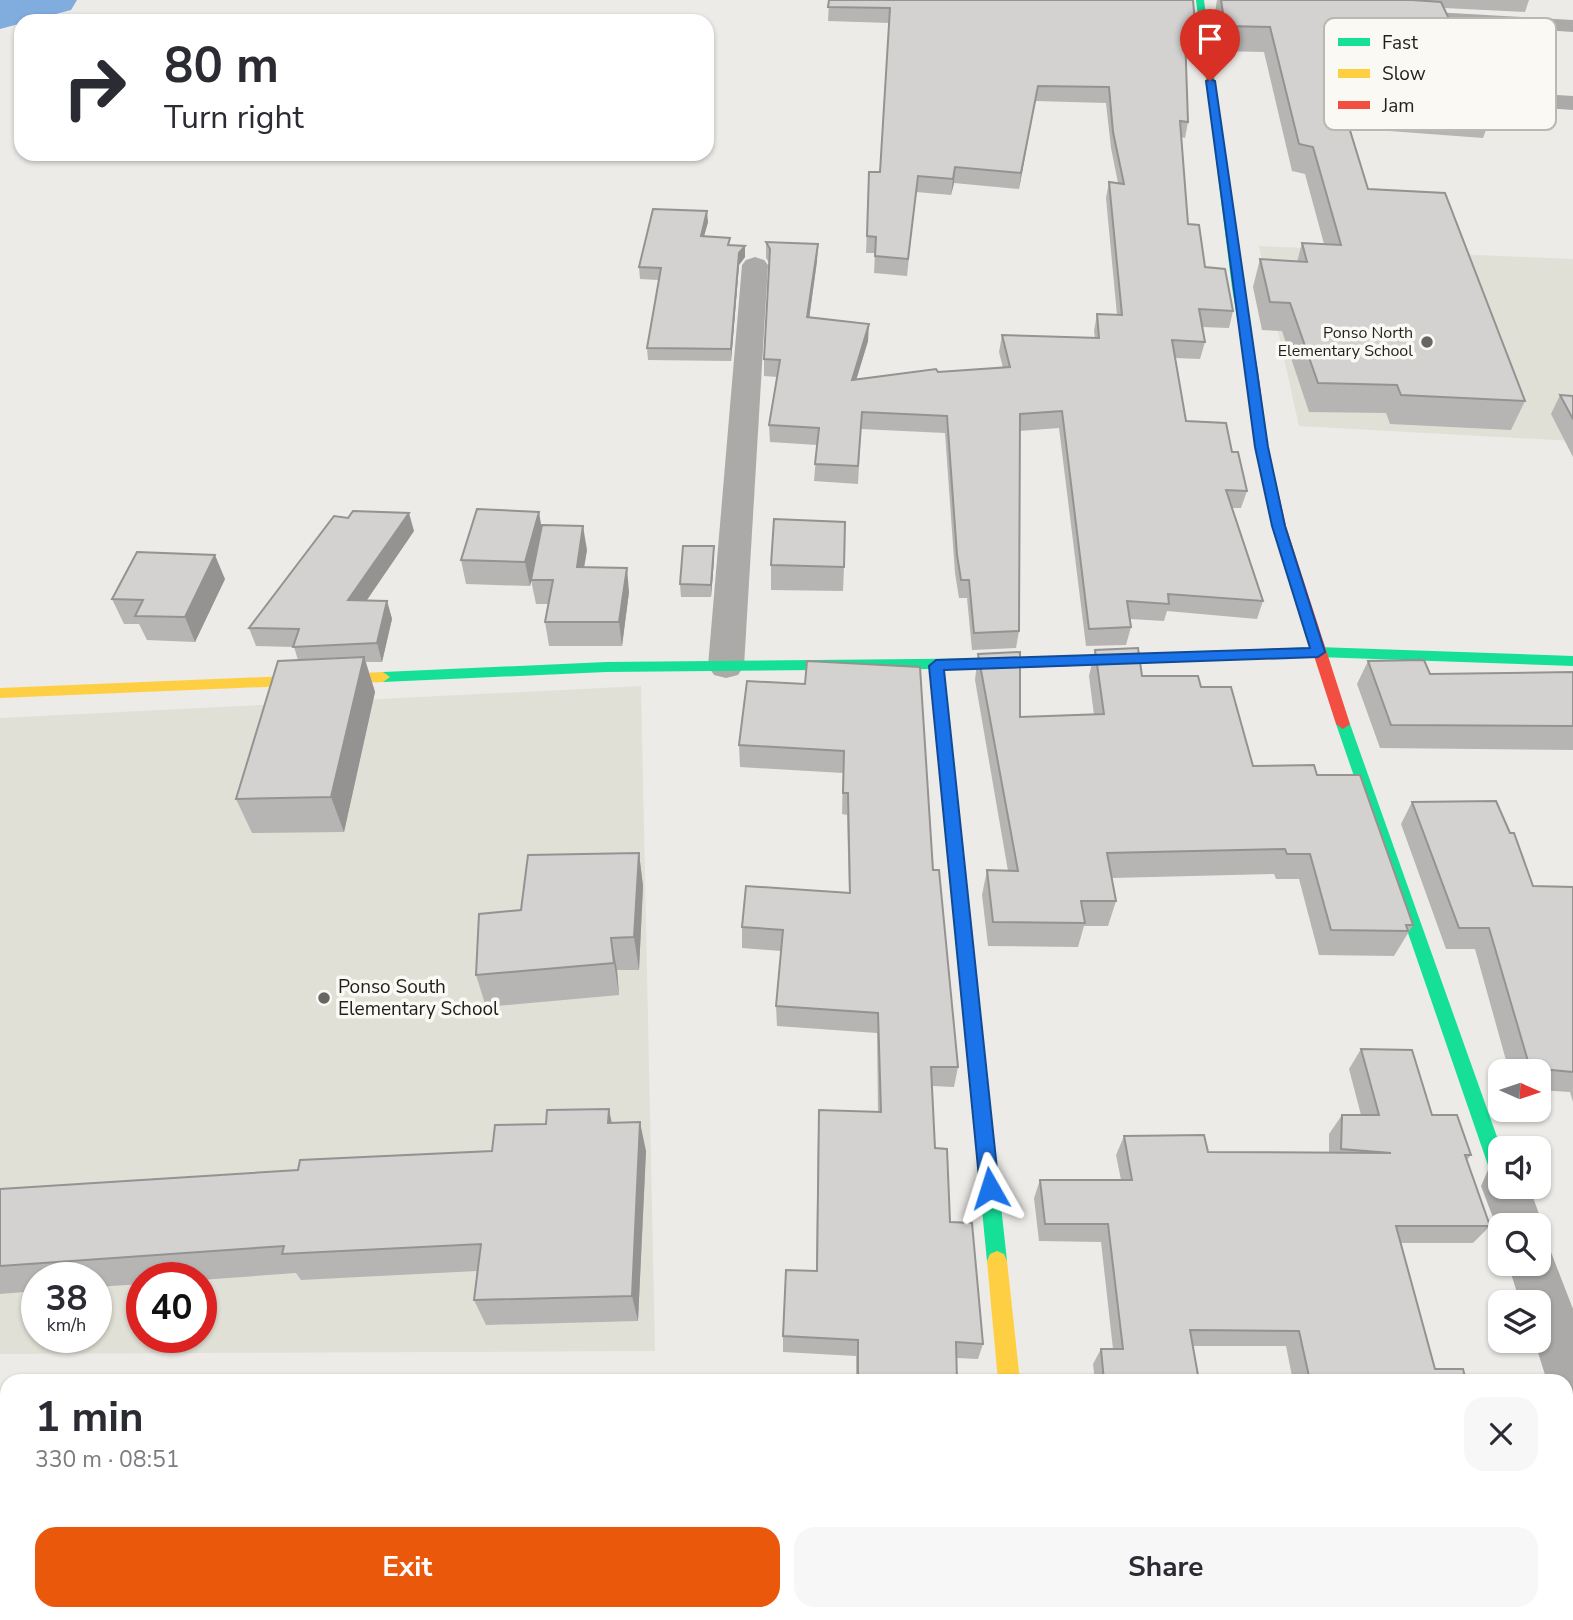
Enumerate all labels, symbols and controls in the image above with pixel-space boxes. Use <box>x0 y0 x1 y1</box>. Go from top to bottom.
pin <box>1180 9 1240 81</box>
legend <box>1324 18 1556 130</box>
icon: arrive <box>1191 20 1229 58</box>
text: Fast <box>1382 30 1418 56</box>
text: 80 m <box>164 32 279 99</box>
icon: right <box>49 42 140 133</box>
text: Slow <box>1382 61 1426 87</box>
text: Jam <box>1381 93 1415 119</box>
text: Turn right <box>164 96 304 139</box>
place label: Ponso North Elementary School <box>1278 322 1413 362</box>
marker: Ponso North Elementary School <box>1419 334 1435 350</box>
place label: Ponso South Elementary School <box>338 974 499 1022</box>
marker: Ponso South Elementary School <box>316 990 332 1006</box>
north arrow <box>1488 1059 1550 1122</box>
map controls <box>1488 1059 1551 1353</box>
button: sound <box>1488 1136 1551 1199</box>
position arrow <box>953 1151 1027 1225</box>
button: search <box>1488 1213 1551 1276</box>
speed limit sign: 40 <box>126 1262 217 1353</box>
text: 38 <box>45 1275 88 1322</box>
button: layers <box>1488 1290 1551 1353</box>
text: km/h <box>47 1313 86 1337</box>
text: 1 min <box>35 1389 144 1446</box>
button: close <box>1464 1397 1538 1471</box>
text: 330 m · 08:51 <box>35 1444 180 1475</box>
button: Exit <box>35 1527 780 1607</box>
button: Share <box>794 1527 1538 1607</box>

